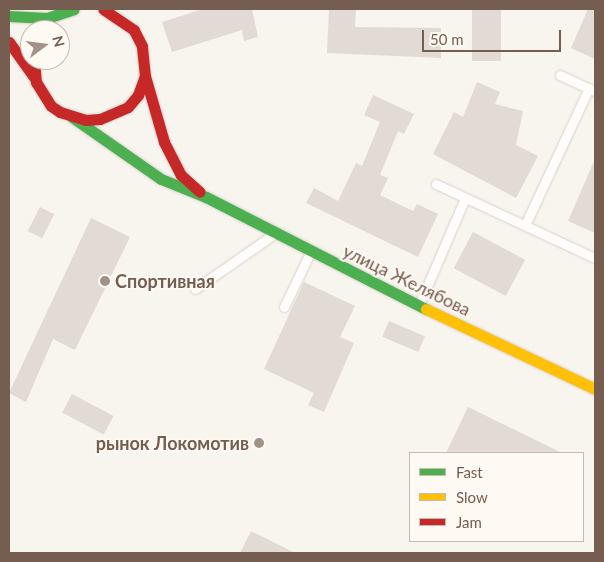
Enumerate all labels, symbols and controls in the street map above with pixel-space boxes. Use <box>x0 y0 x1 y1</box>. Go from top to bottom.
north arrow <box>20 20 70 70</box>
scale bar <box>424 20 563 52</box>
text: 50 m <box>430 30 464 48</box>
text: N <box>49 34 69 49</box>
street label: улица Желябова <box>340 240 474 320</box>
place label: Спортивная <box>115 270 215 292</box>
marker: Спортивная <box>99 275 111 287</box>
place label: рынок Локомотив <box>96 432 249 454</box>
marker: рынок Локомотив <box>253 437 265 449</box>
legend <box>409 452 584 542</box>
text: Fast <box>456 463 483 481</box>
text: Slow <box>456 488 488 506</box>
text: Jam <box>456 513 482 531</box>

